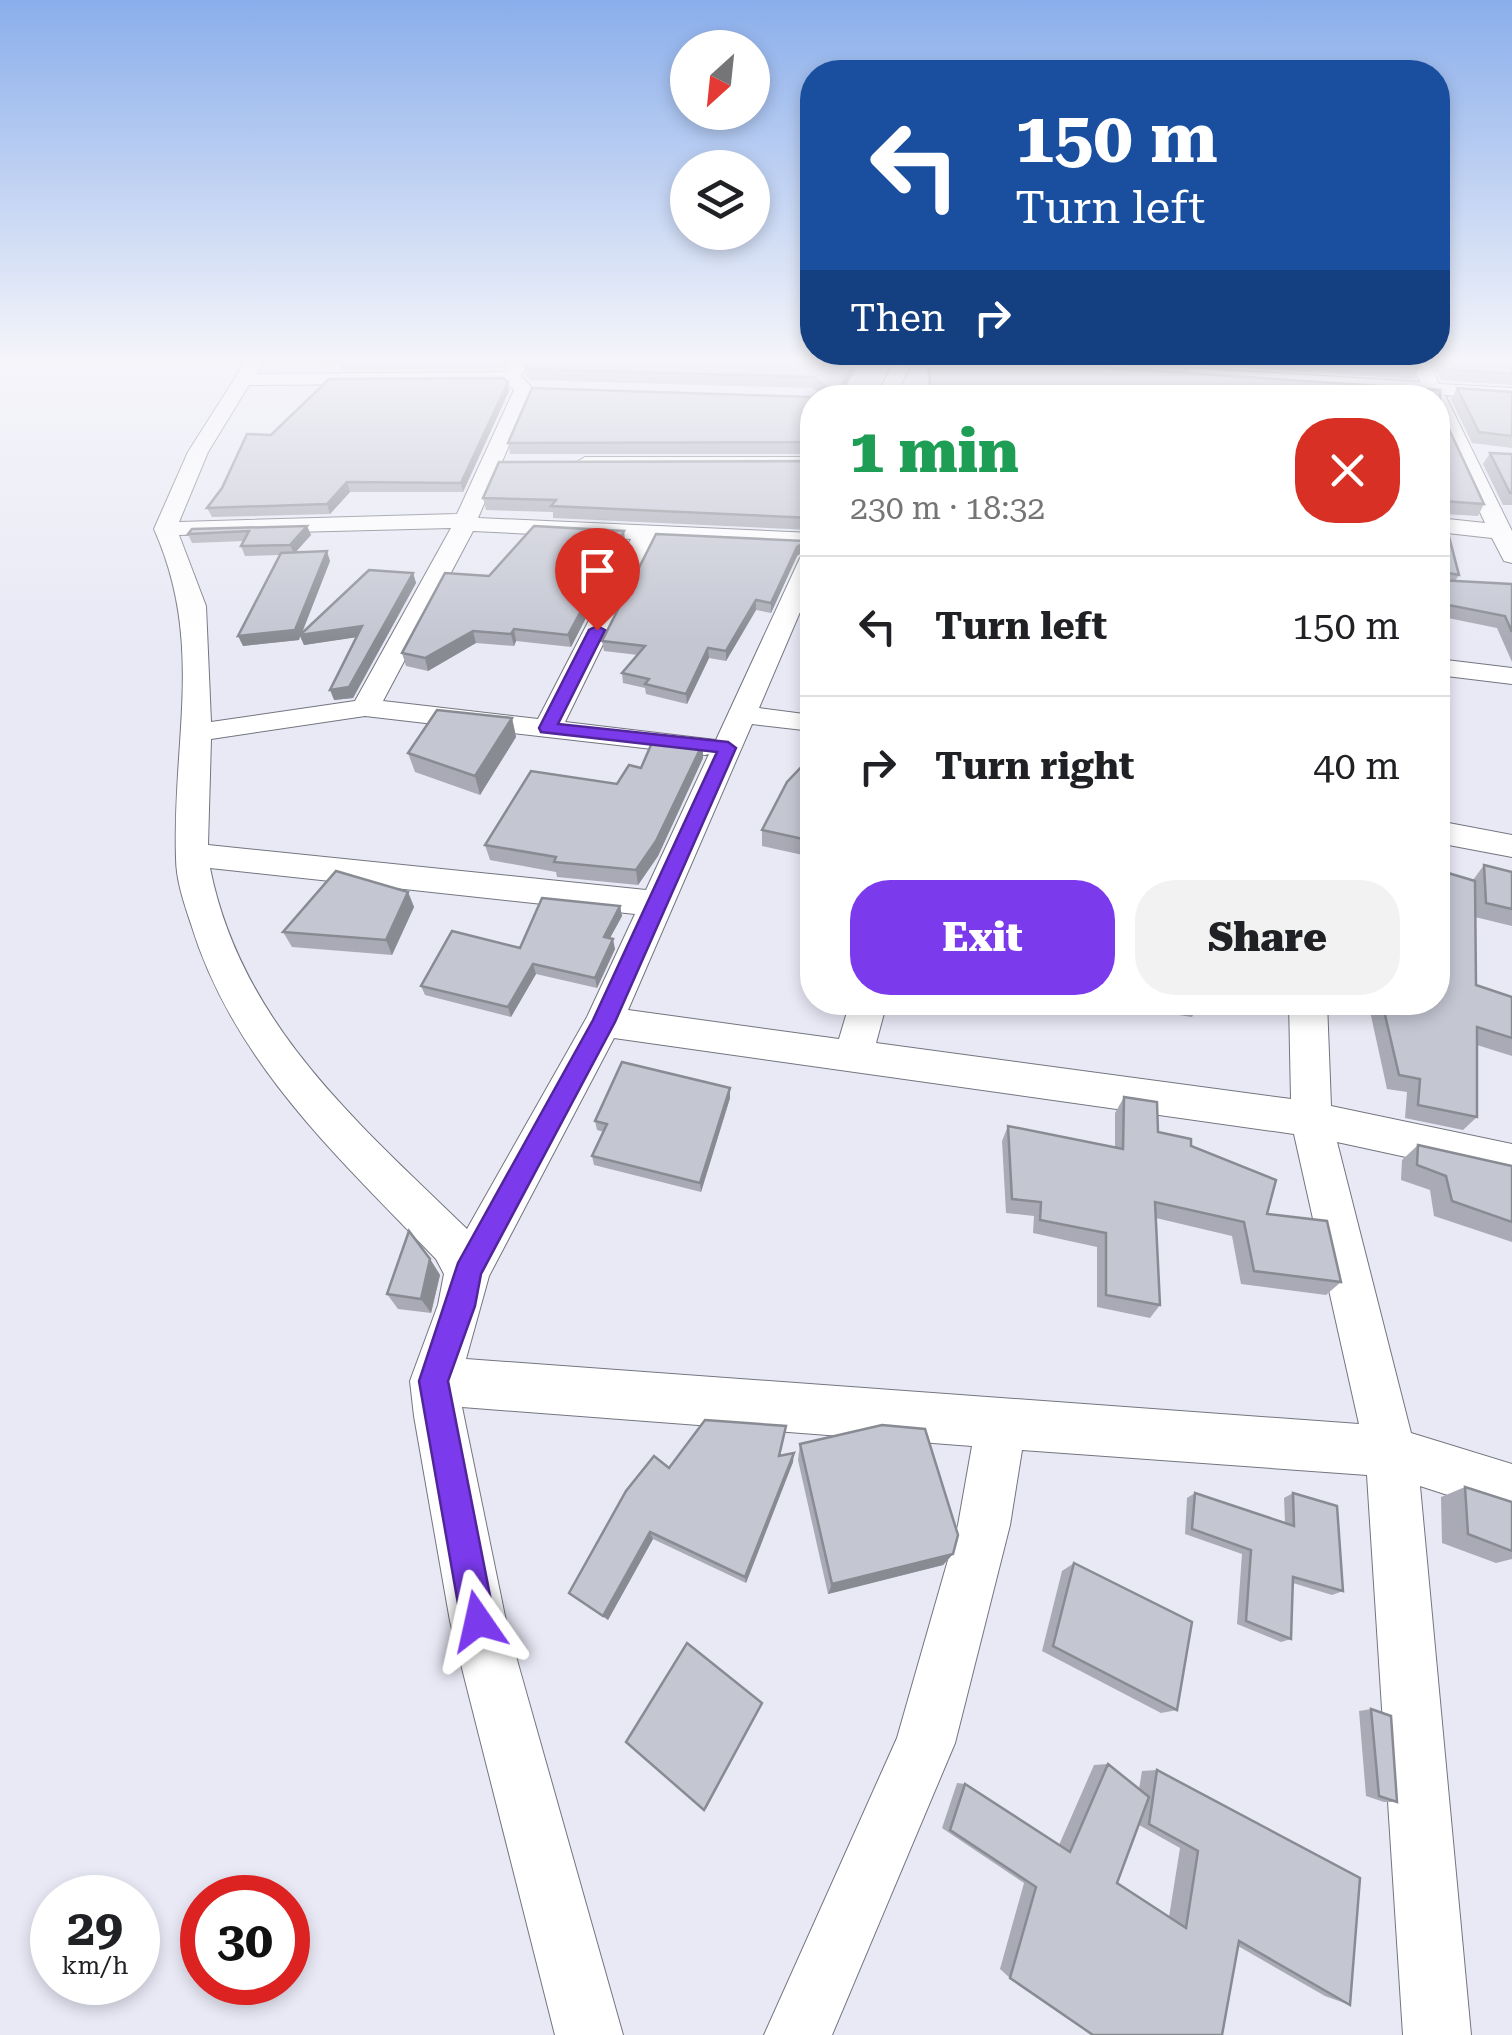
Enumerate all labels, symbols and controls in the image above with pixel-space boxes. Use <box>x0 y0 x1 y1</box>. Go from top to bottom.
north arrow <box>670 30 770 130</box>
map controls <box>670 30 770 250</box>
text: 150 m <box>1015 97 1218 179</box>
icon: left <box>850 100 980 230</box>
button: layers <box>670 150 770 250</box>
text: Turn left <box>1015 181 1205 234</box>
icon: right <box>965 290 1020 345</box>
text: Then <box>850 296 945 340</box>
text: 1 min <box>850 416 1019 487</box>
button: close <box>1295 418 1400 523</box>
text: 230 m · 18:32 <box>850 489 1045 527</box>
pin <box>555 528 640 631</box>
icon: arrive <box>570 543 625 598</box>
icon: left <box>850 599 905 654</box>
text: Turn left <box>935 604 1107 648</box>
text: 150 m <box>1292 604 1400 648</box>
icon: right <box>850 739 905 794</box>
text: Turn right <box>935 744 1134 788</box>
text: 40 m <box>1313 744 1400 788</box>
button: Exit <box>850 880 1115 995</box>
button: Share <box>1135 880 1400 995</box>
position arrow <box>426 1569 530 1673</box>
speed limit sign: 30 <box>180 1875 310 2005</box>
text: 29 <box>67 1899 123 1957</box>
text: km/h <box>62 1951 128 1980</box>

